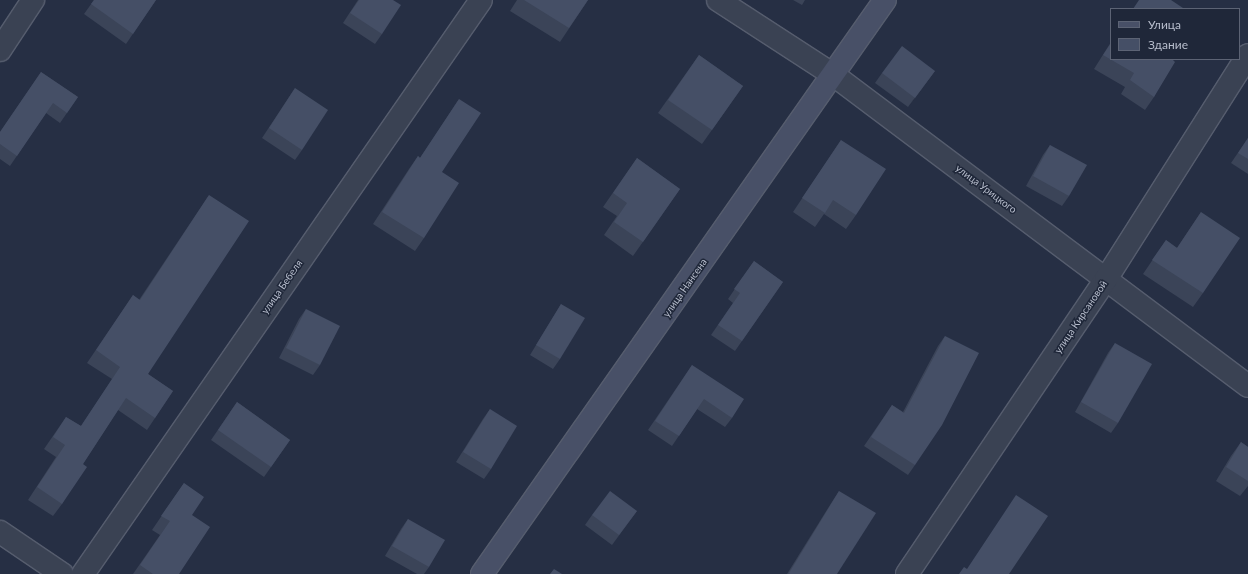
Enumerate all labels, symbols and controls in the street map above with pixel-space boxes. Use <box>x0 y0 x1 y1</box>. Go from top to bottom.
legend <box>1110 8 1240 60</box>
text: Улица <box>1148 17 1181 32</box>
text: Здание <box>1148 37 1188 52</box>
street label: улица Урицкого <box>953 162 1019 216</box>
street label: улица Нансена <box>660 256 710 320</box>
street label: улица Бебеля <box>259 258 305 316</box>
street label: улица Кирсановой <box>1052 278 1110 356</box>

